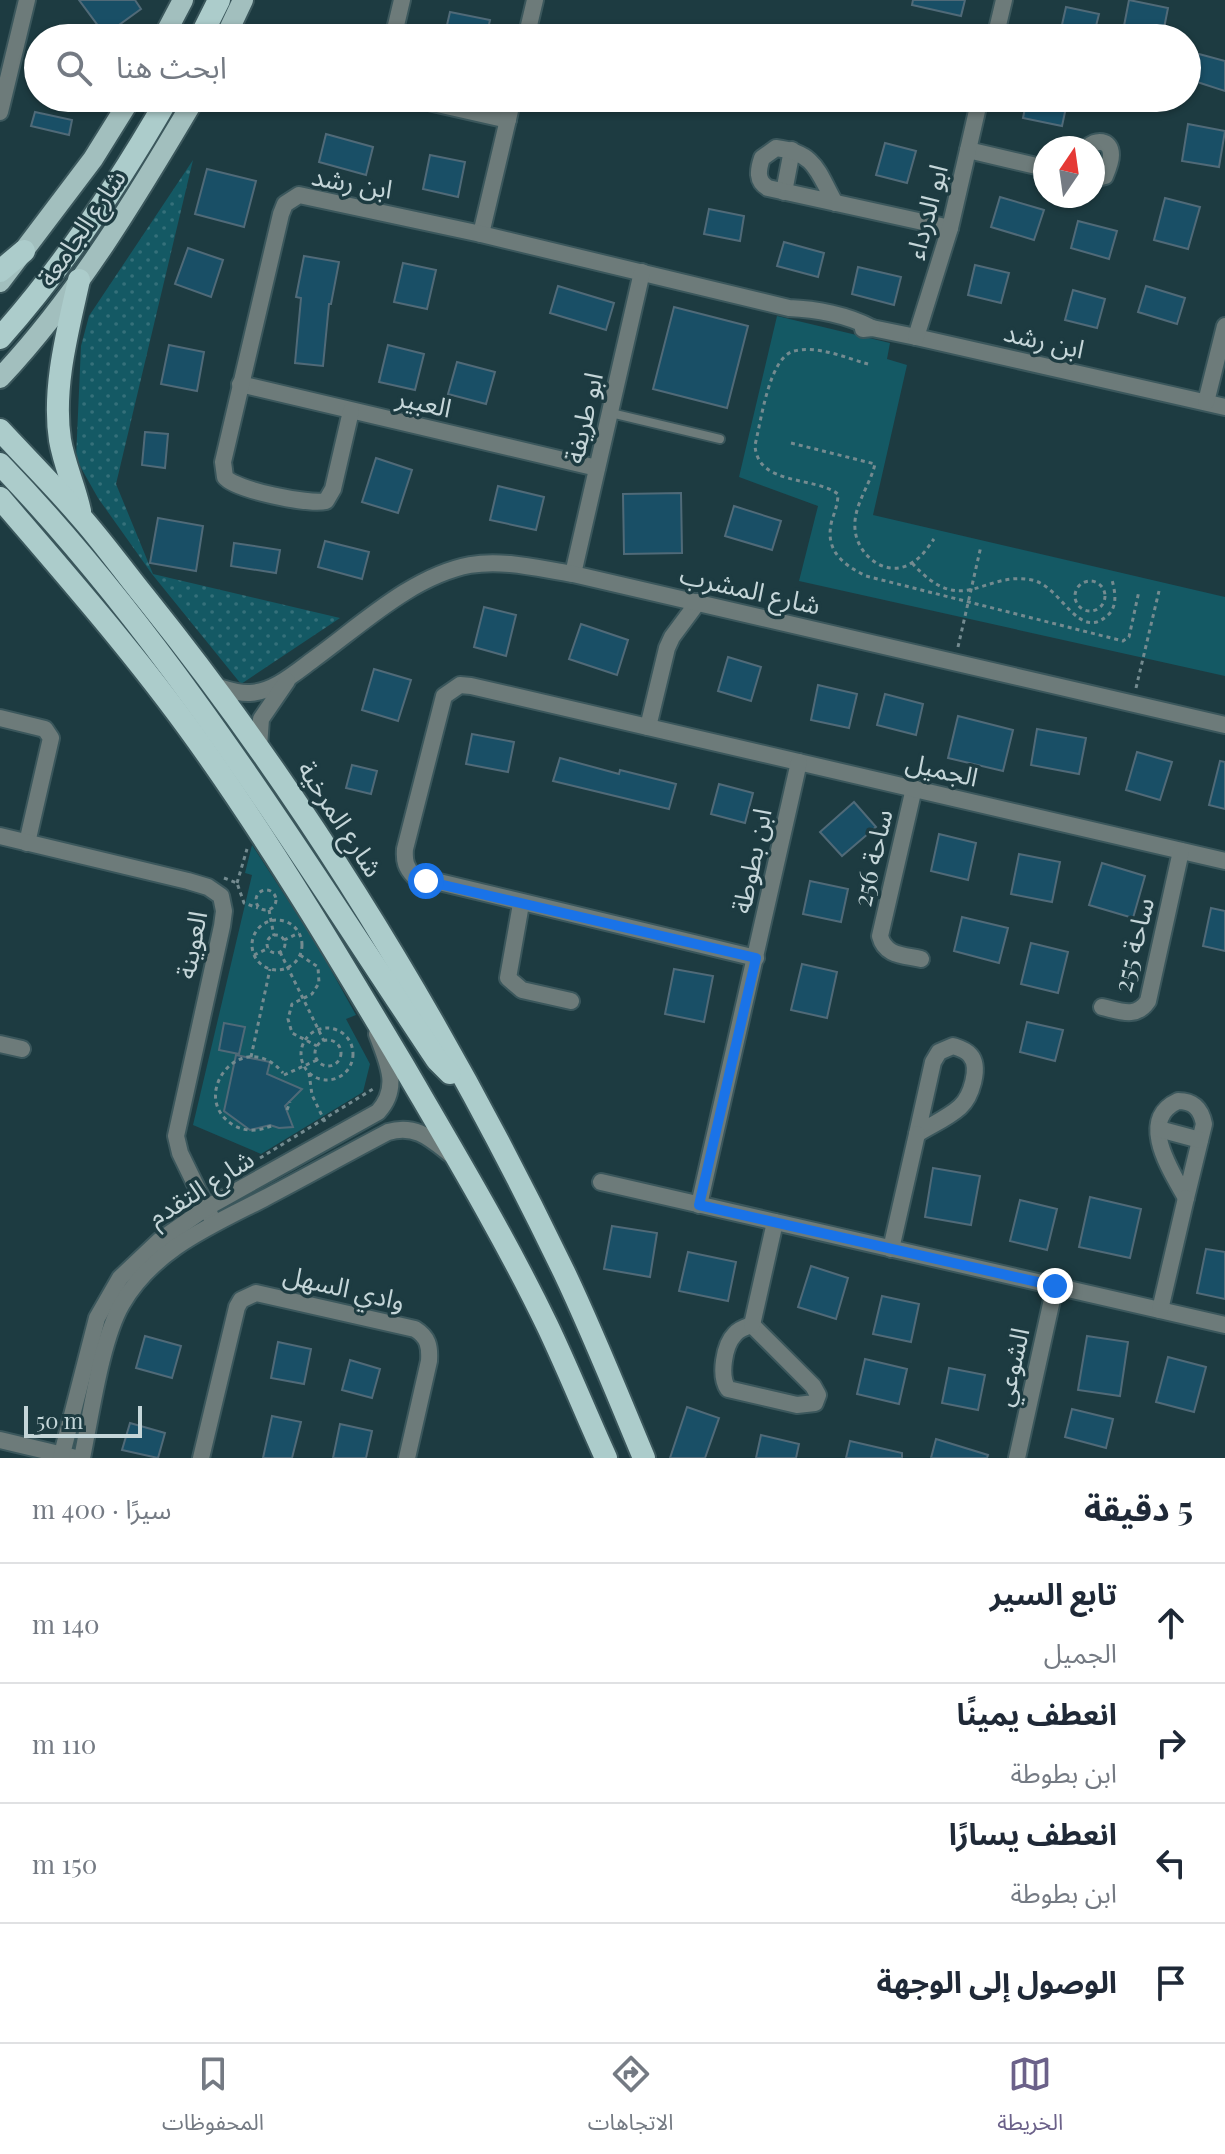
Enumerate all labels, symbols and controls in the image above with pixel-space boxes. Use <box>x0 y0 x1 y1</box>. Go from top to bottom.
search box <box>24 24 1201 112</box>
icon: search <box>52 46 96 90</box>
text: ابحث هنا <box>116 46 227 86</box>
north arrow <box>1033 136 1105 208</box>
street label: ابن رشد <box>309 157 395 206</box>
street label: ابو الدرداء <box>896 160 955 263</box>
street label: شارع الجامعة <box>29 162 135 294</box>
street label: ابن رشد <box>1001 313 1088 366</box>
street label: ابو طريفة <box>555 369 610 467</box>
street label: العبير <box>392 378 455 425</box>
street label: شارع المشرب <box>676 555 824 625</box>
street label: الجميل <box>903 743 982 794</box>
street label: شارع المرخية <box>288 753 392 885</box>
street label: ابن بطوطة <box>722 805 779 916</box>
street label: ساحة 256 <box>843 805 900 910</box>
route start <box>408 863 444 899</box>
street label: ساحة 255 <box>1104 894 1161 996</box>
street label: العوينة <box>167 908 214 981</box>
street label: شارع التقدم <box>140 1140 262 1237</box>
street label: وادي السهل <box>279 1256 409 1321</box>
route end <box>1037 1268 1073 1304</box>
street label: الشوعي <box>985 1324 1040 1410</box>
scale bar <box>24 1402 142 1438</box>
text: 50 m <box>36 1405 83 1435</box>
text: 5 دقيقة <box>1084 1484 1193 1530</box>
text: سيرًا · 400 m <box>32 1491 171 1526</box>
text: تابع السير <box>990 1573 1117 1613</box>
icon: ahead <box>1149 1601 1193 1645</box>
text: 140 m <box>32 1606 100 1641</box>
text: الجميل <box>1044 1635 1117 1670</box>
text: انعطف يمينًا <box>957 1693 1117 1733</box>
icon: right <box>1149 1721 1193 1765</box>
text: 110 m <box>32 1726 96 1761</box>
text: ابن بطوطة <box>1010 1755 1117 1790</box>
text: انعطف يسارًا <box>949 1813 1117 1853</box>
icon: left <box>1149 1841 1193 1885</box>
text: 150 m <box>32 1846 97 1881</box>
text: ابن بطوطة <box>1010 1875 1117 1910</box>
text: الوصول إلى الوجهة <box>876 1961 1117 2001</box>
icon: arrive <box>1149 1961 1193 2005</box>
tab: المحفوظات <box>162 2052 264 2146</box>
tab: الاتجاهات <box>588 2052 674 2146</box>
tab: الخريطة <box>997 2052 1063 2146</box>

